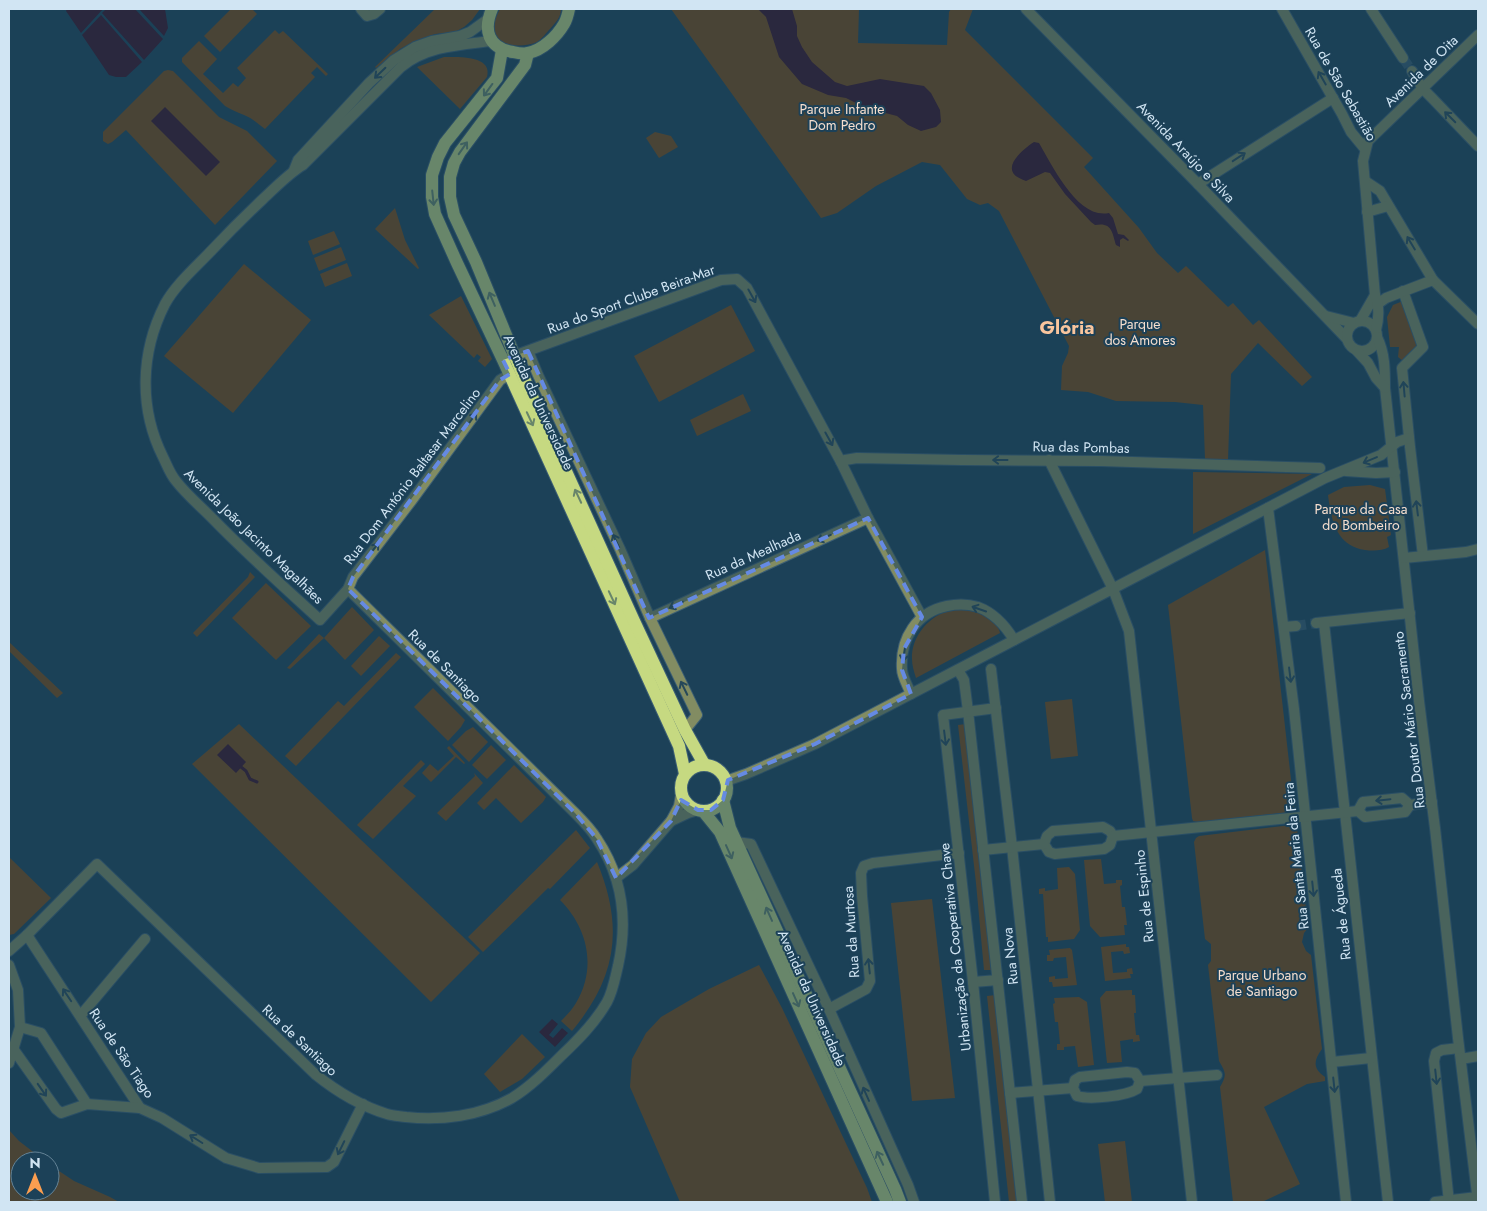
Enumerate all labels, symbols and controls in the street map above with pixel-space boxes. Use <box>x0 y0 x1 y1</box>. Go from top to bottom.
street label: Rua de São Sebastião <box>1300 23 1382 145</box>
street label: Avenida de Oita <box>1380 31 1462 111</box>
one-way arrow <box>374 67 386 79</box>
one-way arrow <box>1316 71 1326 85</box>
one-way arrow <box>483 83 494 96</box>
street label: Avenida Araújo e Silva <box>1132 97 1240 207</box>
park label: Parque Infante Dom Pedro <box>800 99 884 135</box>
one-way arrow <box>1444 111 1456 124</box>
one-way arrow <box>458 141 468 155</box>
one-way arrow <box>1232 152 1246 162</box>
one-way arrow <box>428 190 438 206</box>
one-way arrow <box>1405 237 1415 251</box>
street label: Rua do Sport Clube Beira-Mar <box>544 259 718 339</box>
one-way arrow <box>747 289 757 303</box>
one-way arrow <box>486 292 496 307</box>
district label: Glória <box>1039 314 1095 341</box>
park label: Parque dos Amores <box>1105 314 1176 350</box>
street label: Avenida da Universidade <box>499 331 579 473</box>
one-way arrow <box>1400 382 1409 398</box>
street label: Rua Dom António Baltasar Marcelino <box>339 383 485 568</box>
one-way arrow <box>526 411 535 426</box>
one-way arrow <box>467 412 477 426</box>
one-way arrow <box>824 432 834 446</box>
street label: Rua das Pombas <box>1032 436 1130 458</box>
one-way arrow <box>992 455 1008 465</box>
one-way arrow <box>1362 456 1377 465</box>
street label: Avenida João Jacinto Magalhães <box>180 464 329 608</box>
one-way arrow <box>573 489 583 504</box>
park label: Parque da Casa do Bombeiro <box>1315 499 1407 535</box>
one-way arrow <box>1412 500 1422 516</box>
street label: Rua da Mealhada <box>702 525 804 585</box>
one-way arrow <box>817 533 832 543</box>
one-way arrow <box>611 534 621 549</box>
one-way arrow <box>369 543 380 556</box>
one-way arrow <box>608 590 618 605</box>
one-way arrow <box>669 601 684 611</box>
one-way arrow <box>971 603 987 613</box>
street label: Rua de Santiago <box>404 625 486 707</box>
street label: Rua Doutor Mário Sacramento <box>1388 630 1430 810</box>
one-way arrow <box>898 645 908 661</box>
one-way arrow <box>1285 667 1295 683</box>
one-way arrow <box>679 681 689 696</box>
one-way arrow <box>940 730 950 746</box>
street label: Rua Santa Maria da Feira <box>1278 782 1314 930</box>
one-way arrow <box>1375 795 1391 805</box>
street label: Urbanização da Cooperativa Chave <box>934 842 976 1052</box>
one-way arrow <box>725 844 735 859</box>
street label: Rua de Espinho <box>1129 848 1159 943</box>
street label: Rua de Águeda <box>1326 867 1356 961</box>
one-way arrow <box>1308 881 1318 897</box>
street label: Rua da Murtosa <box>838 885 864 979</box>
one-way arrow <box>764 907 774 922</box>
street label: Rua Nova <box>997 926 1023 986</box>
street label: Avenida da Universidade <box>773 927 851 1069</box>
one-way arrow <box>864 959 874 975</box>
park label: Parque Urbano de Santiago <box>1218 965 1307 1001</box>
one-way arrow <box>61 988 71 1002</box>
one-way arrow <box>792 992 802 1007</box>
street label: Rua de Santiago <box>258 1000 342 1081</box>
street label: Rua de São Tiago <box>85 1004 160 1102</box>
one-way arrow <box>1431 1069 1441 1085</box>
one-way arrow <box>1329 1077 1339 1093</box>
one-way arrow <box>37 1083 47 1097</box>
one-way arrow <box>861 1087 871 1102</box>
one-way arrow <box>189 1134 203 1145</box>
one-way arrow <box>336 1140 345 1155</box>
north arrow <box>10 1151 60 1201</box>
one-way arrow <box>875 1151 884 1166</box>
text: N <box>29 1153 41 1173</box>

